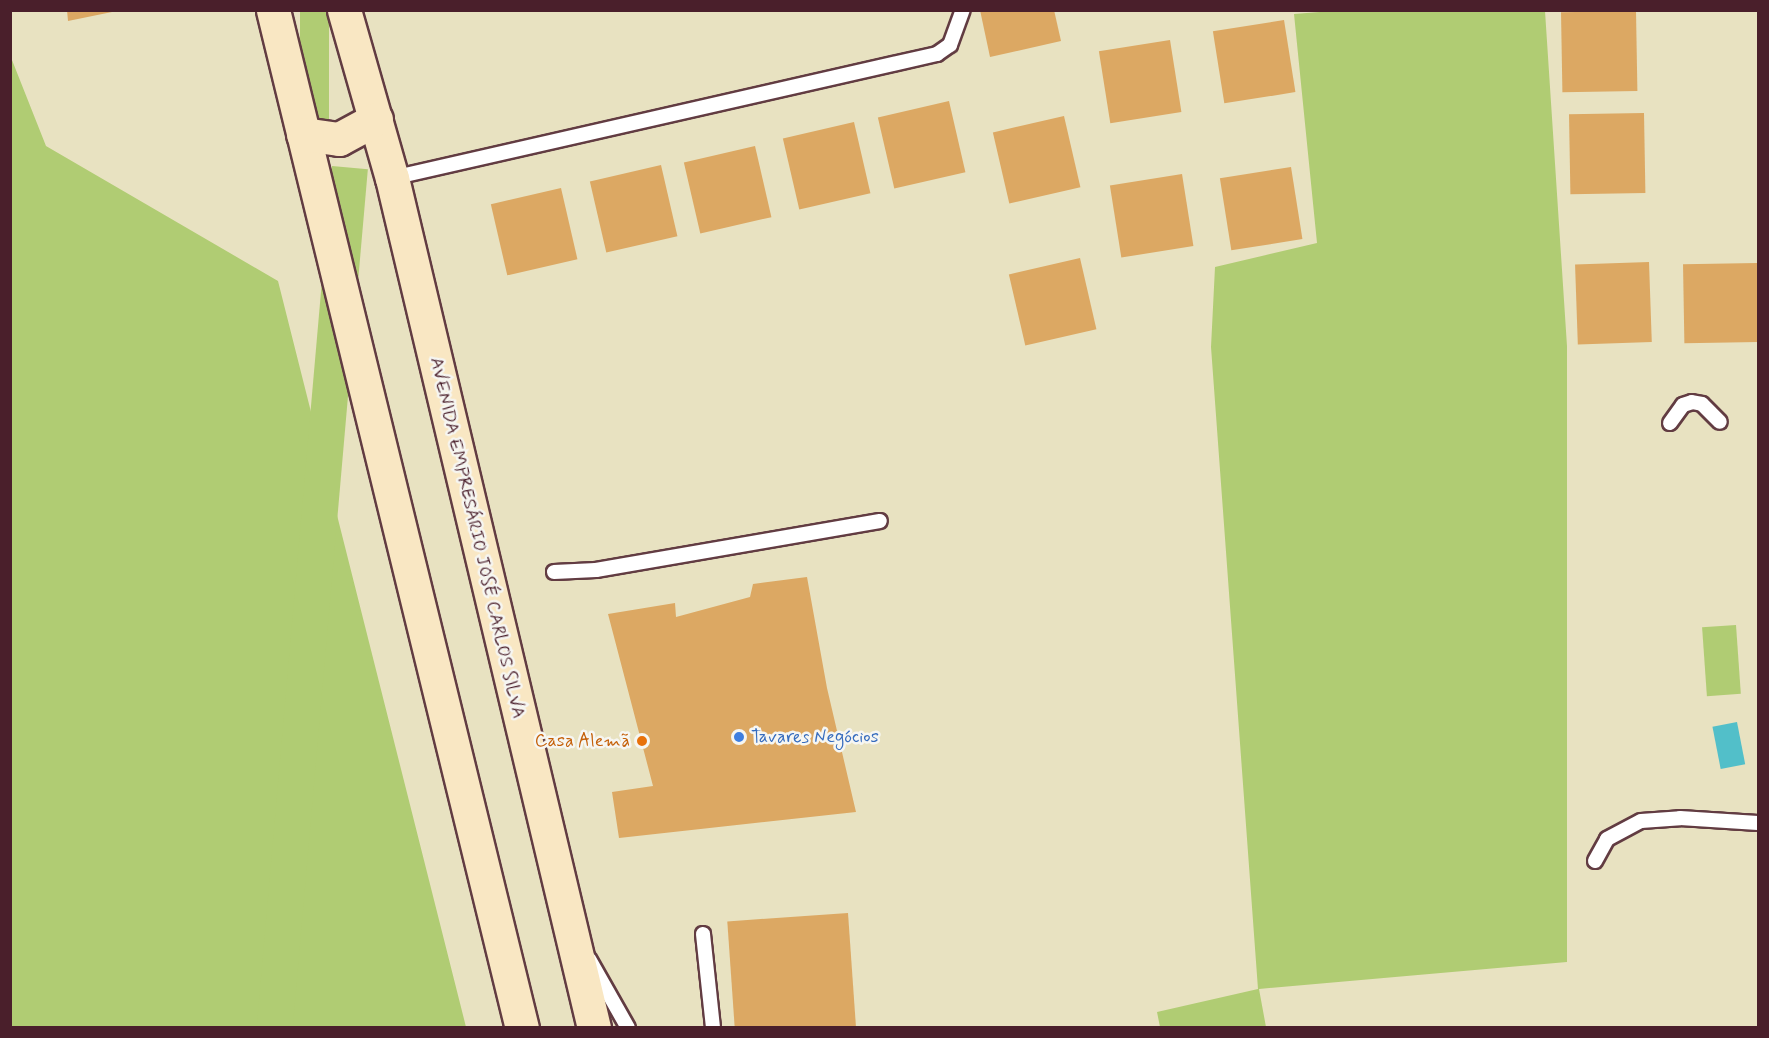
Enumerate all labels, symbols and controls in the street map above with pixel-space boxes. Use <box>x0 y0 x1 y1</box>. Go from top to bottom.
street label: AVENIDA EMPRESÁRIO JOSÉ CARLOS SILVA <box>424 352 530 724</box>
place label: Tavares Negócios <box>751 726 877 748</box>
place label: Casa Alemã <box>535 730 630 752</box>
marker: Tavares Negócios <box>732 730 746 744</box>
marker: Casa Alemã <box>635 734 649 748</box>

